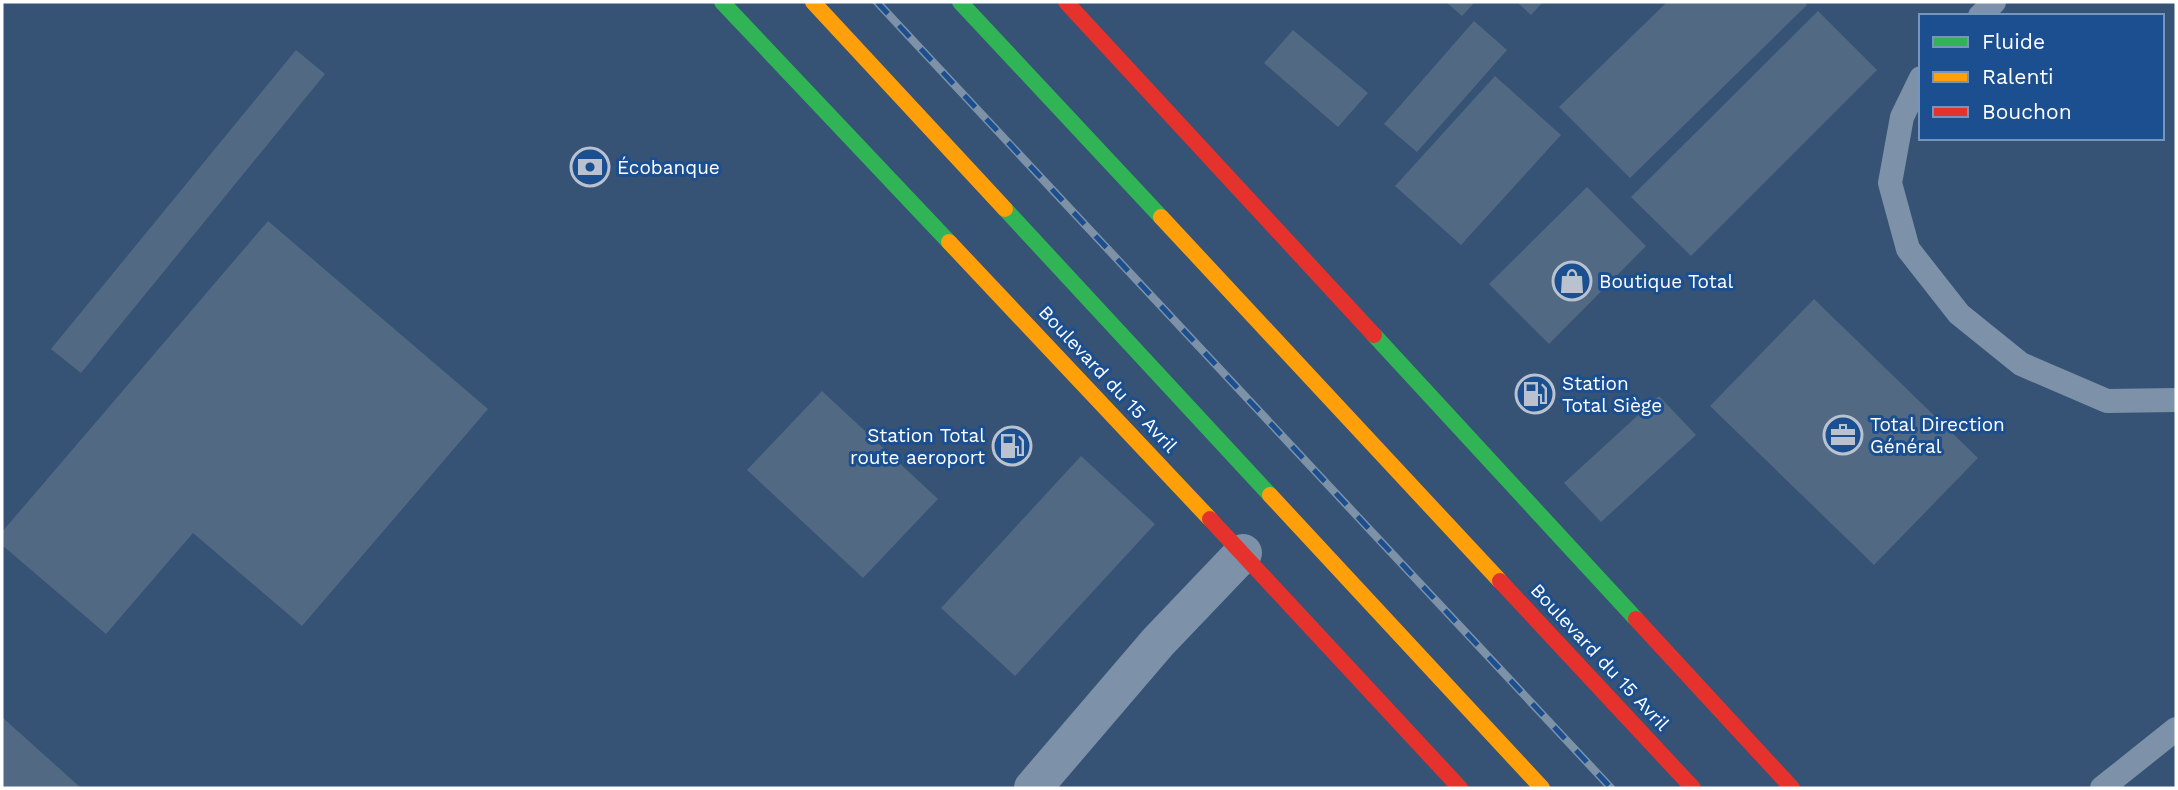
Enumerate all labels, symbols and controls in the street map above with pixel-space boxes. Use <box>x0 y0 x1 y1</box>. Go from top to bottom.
legend <box>1919 14 2164 140</box>
text: Fluide <box>1982 29 2045 54</box>
text: Ralenti <box>1982 64 2054 89</box>
text: Bouchon <box>1982 99 2072 124</box>
bank icon: Écobanque <box>569 146 611 188</box>
place label: Écobanque <box>617 156 720 179</box>
shop icon: Boutique Total <box>1551 260 1593 302</box>
place label: Boutique Total <box>1599 270 1733 293</box>
street label: Boulevard du 15 Avril <box>1034 301 1182 457</box>
place label: Station Total Siège <box>1562 372 1662 417</box>
fuel station icon: Station Total Siège <box>1514 373 1556 415</box>
place label: Total Direction Général <box>1870 413 2005 458</box>
office icon: Total Direction Général <box>1822 414 1864 456</box>
place label: Station Total route aeroport <box>850 424 985 469</box>
fuel station icon: Station Total route aeroport <box>991 425 1033 467</box>
street label: Boulevard du 15 Avril <box>1526 579 1674 735</box>

